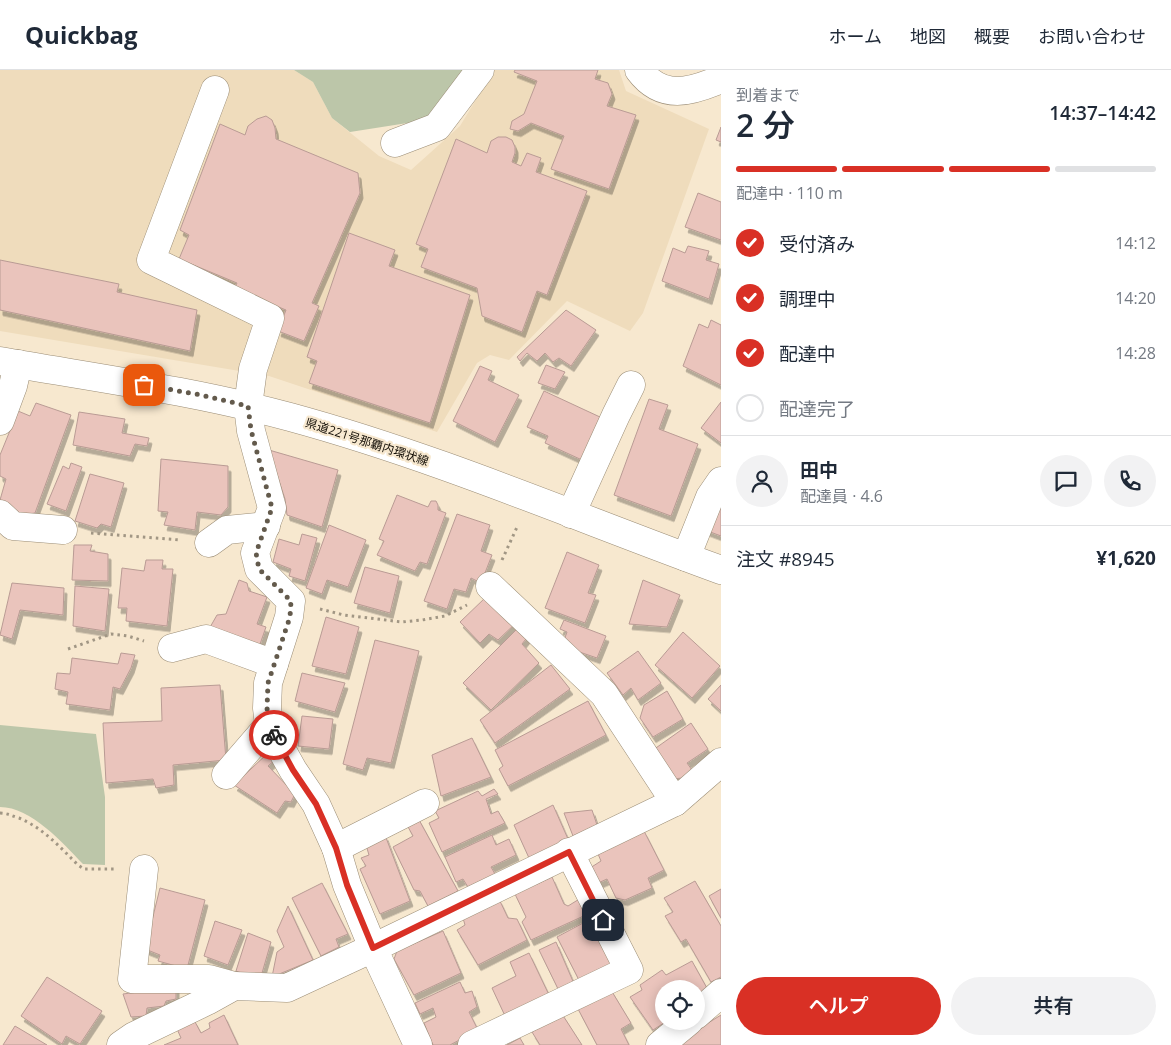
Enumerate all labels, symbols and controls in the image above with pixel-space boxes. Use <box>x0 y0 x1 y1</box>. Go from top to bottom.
text: Quickbag <box>25 18 138 51</box>
text: ホーム <box>829 24 882 48</box>
text: 地図 <box>910 24 946 48</box>
text: 概要 <box>974 24 1010 48</box>
text: お問い合わせ <box>1038 24 1146 48</box>
text: 到着まで <box>736 84 800 106</box>
text: 14:37–14:42 <box>1049 100 1156 126</box>
text: 2 分 <box>736 103 795 146</box>
text: 配達中 · 110 m <box>736 182 843 204</box>
icon: check <box>736 229 764 257</box>
text: 受付済み <box>779 231 855 257</box>
text: 14:12 <box>1115 232 1156 254</box>
icon: check <box>736 284 764 312</box>
text: 調理中 <box>779 286 836 312</box>
text: 14:20 <box>1115 287 1156 309</box>
icon: check <box>736 339 764 367</box>
text: 配達中 <box>779 341 836 367</box>
text: 14:28 <box>1115 342 1156 364</box>
pin <box>123 364 165 406</box>
icon: bag <box>130 371 158 399</box>
text: 配達完了 <box>779 396 855 422</box>
street label: 県道221号那覇内環状線 <box>303 414 431 469</box>
button: person <box>736 455 788 507</box>
button: chat <box>1040 455 1092 507</box>
button: phone <box>1104 455 1156 507</box>
text: 田中 <box>800 457 838 483</box>
text: 配達員 · 4.6 <box>800 485 883 507</box>
text: ¥1,620 <box>1096 545 1156 571</box>
text: 注文 #8945 <box>736 546 835 572</box>
courier <box>249 710 299 760</box>
icon: bike <box>260 721 288 749</box>
pin <box>582 899 624 941</box>
icon: home <box>589 906 617 934</box>
button: ヘルプ <box>736 977 941 1035</box>
button: 共有 <box>951 977 1156 1035</box>
map controls <box>655 980 705 1030</box>
button: locate <box>655 980 705 1030</box>

